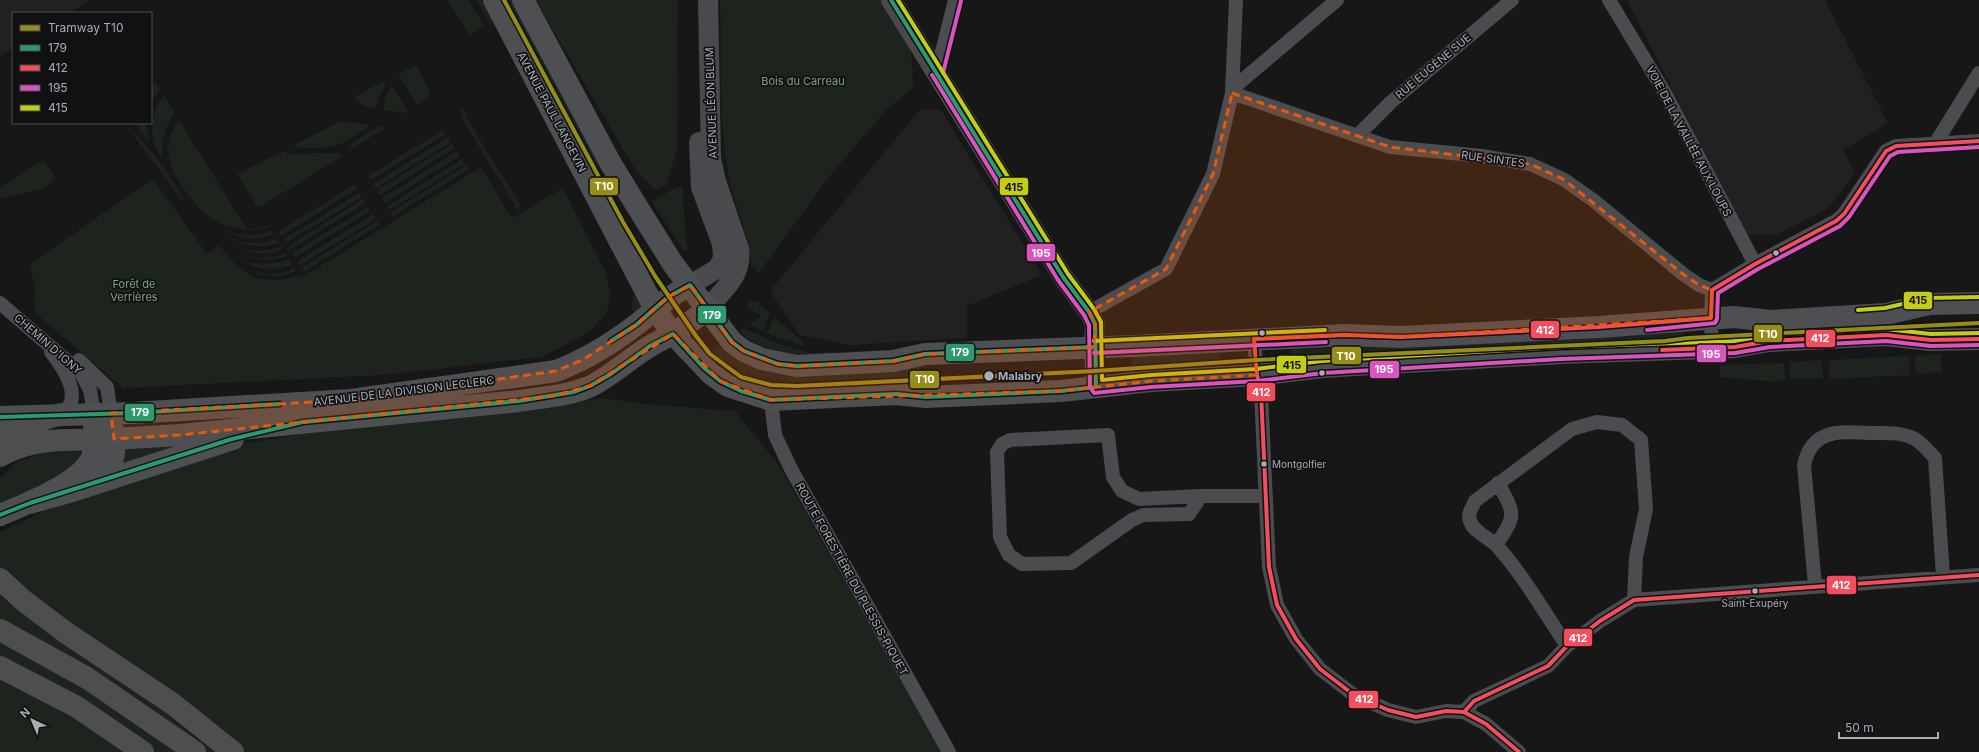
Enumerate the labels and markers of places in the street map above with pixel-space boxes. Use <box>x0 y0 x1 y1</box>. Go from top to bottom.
unlabelled marker <box>1771 248 1781 258</box>
unlabelled marker <box>1257 328 1267 338</box>
unlabelled marker <box>1317 368 1327 378</box>
marker: Malabry <box>982 369 996 383</box>
place label: Malabry <box>998 369 1043 383</box>
place label: Montgolfier <box>1272 458 1327 470</box>
marker: Montgolfier <box>1259 459 1269 469</box>
marker: Saint-Exupéry <box>1750 586 1760 596</box>
place label: Saint-Exupéry <box>1722 597 1789 609</box>

